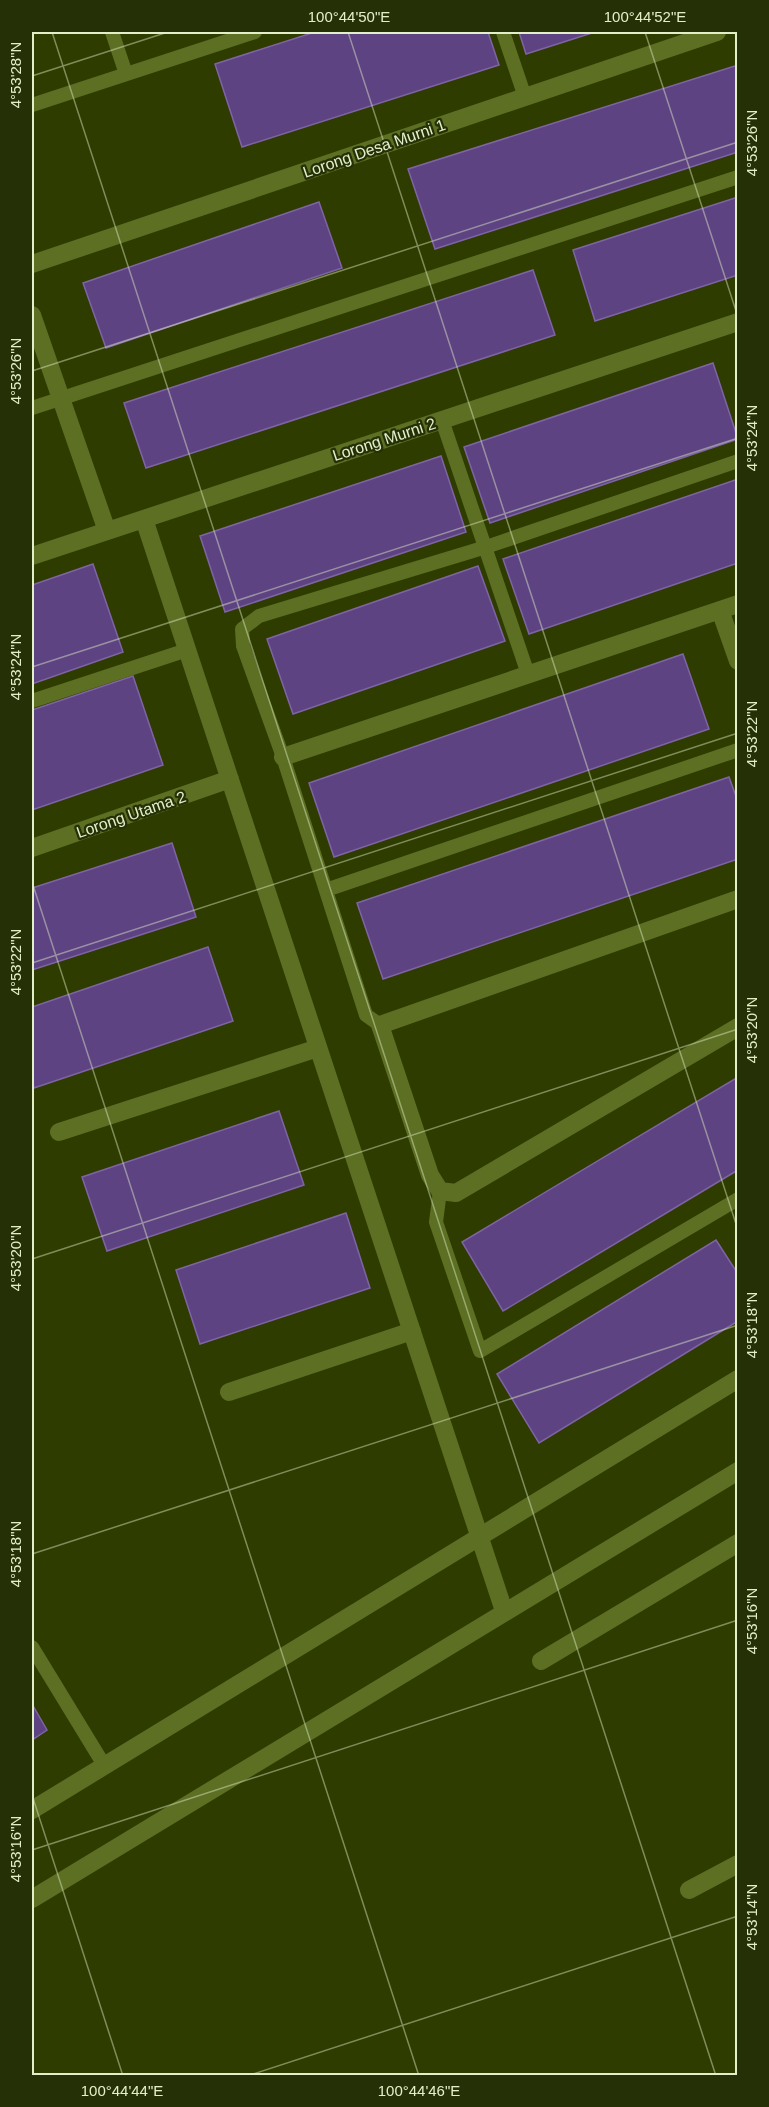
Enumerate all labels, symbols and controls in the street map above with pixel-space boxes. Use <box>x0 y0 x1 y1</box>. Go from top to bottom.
text: 100°44'50"E <box>308 8 390 25</box>
text: 100°44'52"E <box>604 8 686 25</box>
text: 4°53'28"N <box>7 42 24 108</box>
text: 4°53'26"N <box>743 110 760 176</box>
street label: Lorong Desa Murni 1 <box>301 116 448 181</box>
text: 4°53'26"N <box>7 338 24 404</box>
text: 4°53'24"N <box>743 405 760 471</box>
street label: Lorong Murni 2 <box>330 415 438 464</box>
text: 4°53'24"N <box>7 634 24 700</box>
text: 4°53'22"N <box>743 701 760 767</box>
street label: Lorong Utama 2 <box>74 788 188 841</box>
text: 4°53'22"N <box>7 929 24 995</box>
text: 4°53'20"N <box>743 997 760 1063</box>
text: 4°53'20"N <box>7 1225 24 1291</box>
text: 4°53'18"N <box>743 1292 760 1358</box>
text: 4°53'18"N <box>7 1521 24 1587</box>
text: 4°53'16"N <box>743 1588 760 1654</box>
text: 4°53'16"N <box>7 1816 24 1882</box>
text: 4°53'14"N <box>743 1884 760 1950</box>
text: 100°44'44"E <box>81 2082 163 2099</box>
text: 100°44'46"E <box>378 2082 460 2099</box>

